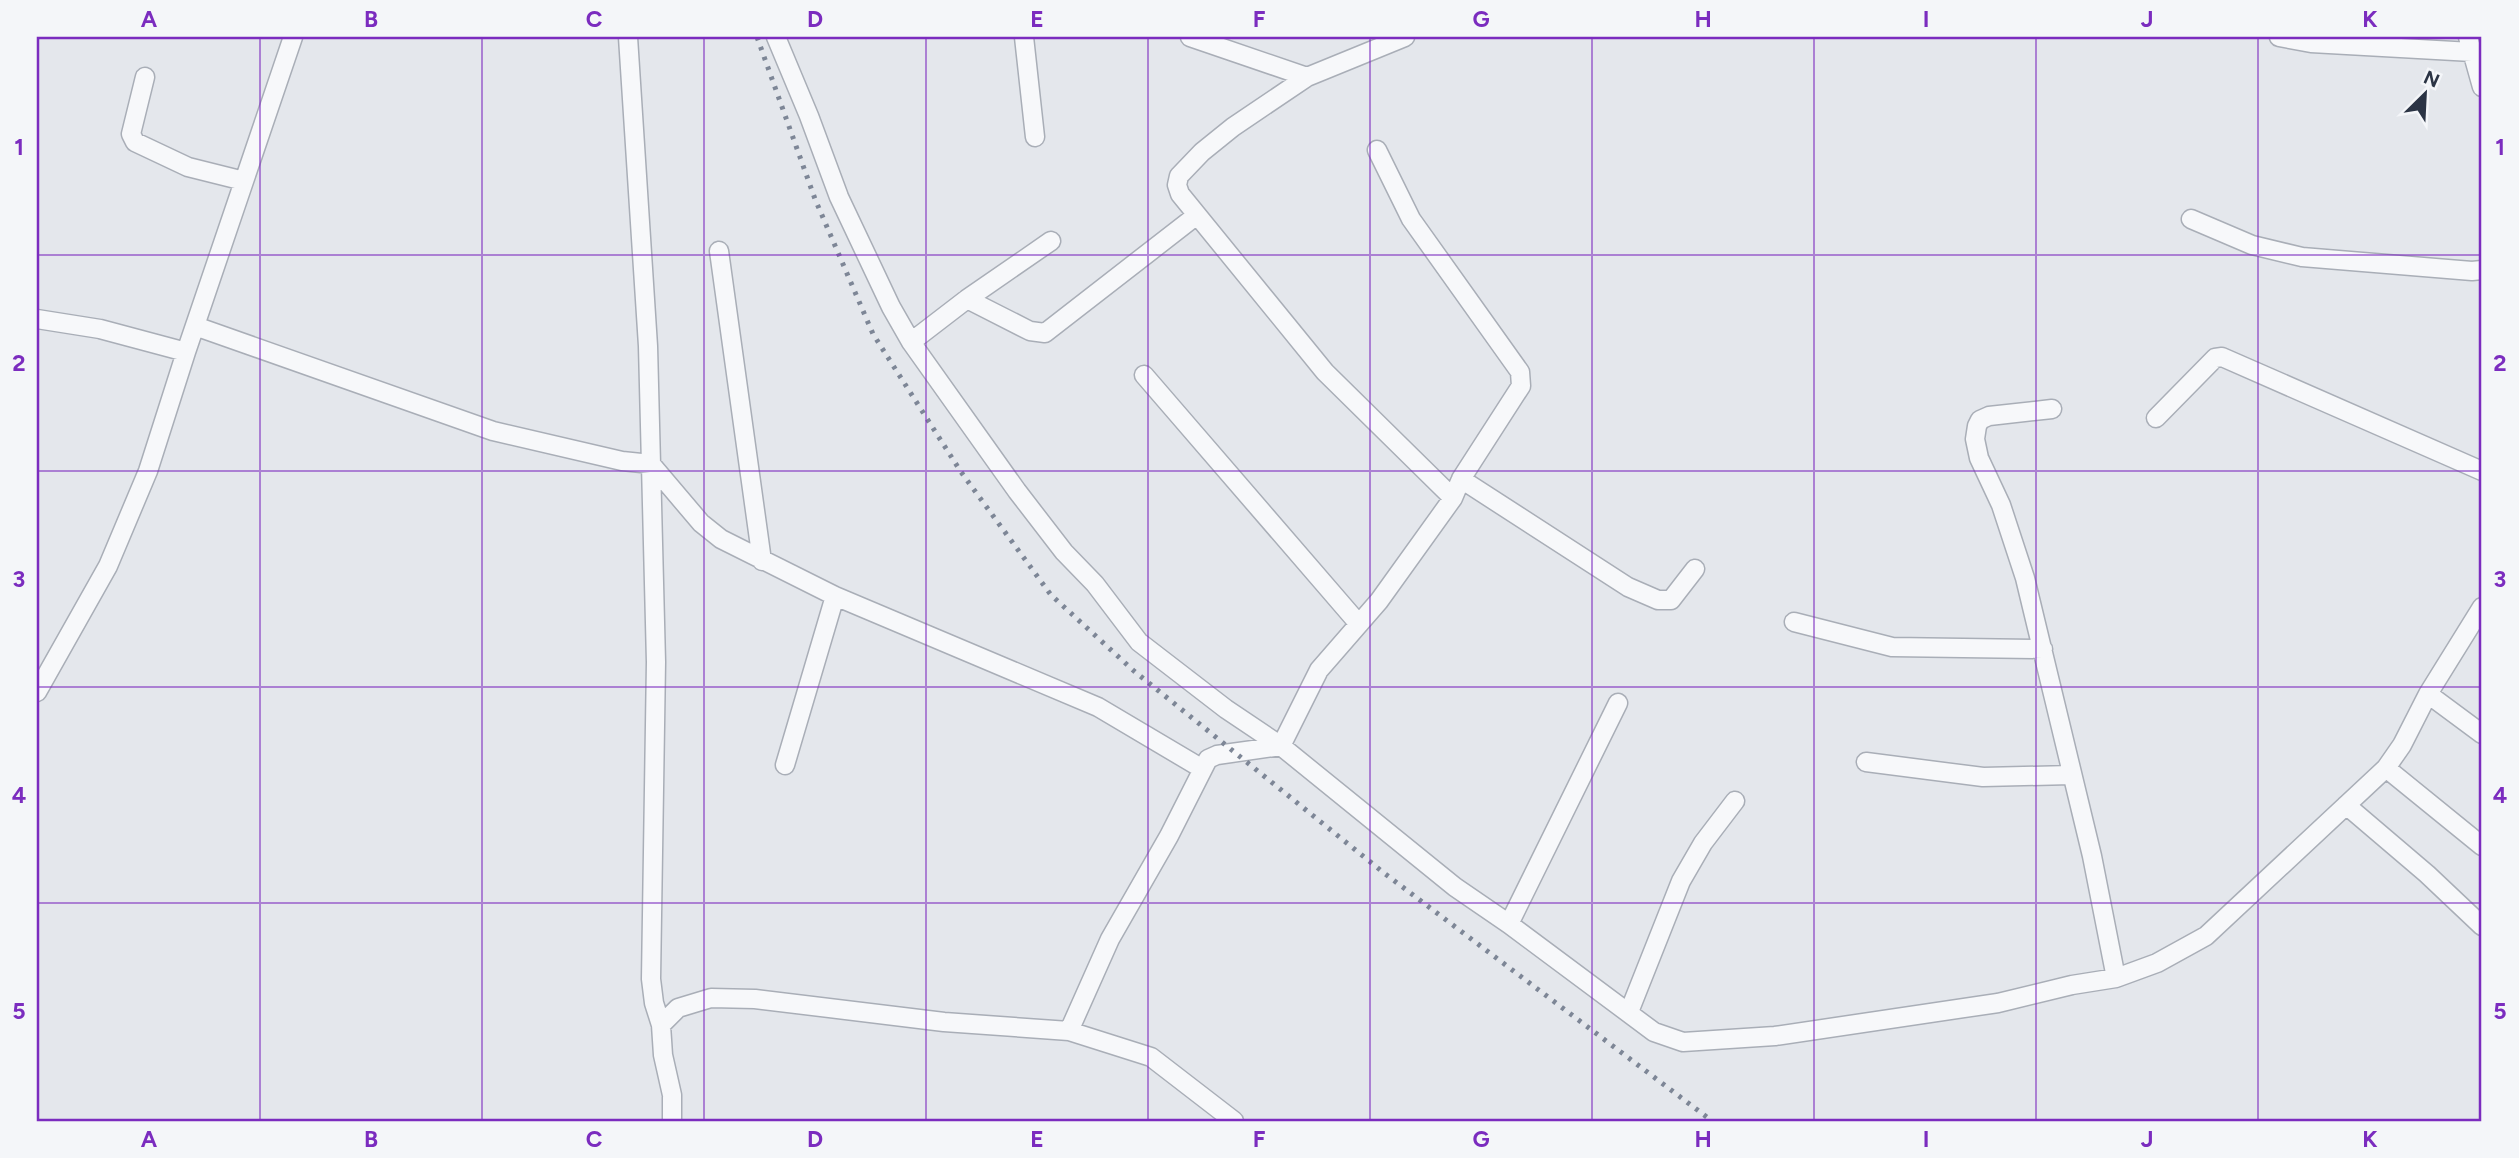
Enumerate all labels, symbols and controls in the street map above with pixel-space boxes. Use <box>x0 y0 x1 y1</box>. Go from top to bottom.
text: A <box>141 5 158 33</box>
text: B <box>364 5 378 33</box>
text: C <box>586 5 603 33</box>
text: D <box>807 5 823 33</box>
text: E <box>1030 5 1044 33</box>
text: F <box>1253 5 1266 33</box>
text: G <box>1472 5 1490 33</box>
text: H <box>1694 5 1712 33</box>
text: I <box>1923 5 1929 33</box>
text: J <box>2141 5 2153 33</box>
text: K <box>2362 5 2378 33</box>
north arrow <box>2390 60 2460 130</box>
text: N <box>2420 65 2443 92</box>
text: 1 <box>14 133 24 161</box>
text: 1 <box>2495 133 2505 161</box>
text: 2 <box>12 349 26 377</box>
text: 2 <box>2493 349 2507 377</box>
text: 3 <box>13 565 25 593</box>
text: 3 <box>2494 565 2506 593</box>
text: 4 <box>12 781 26 809</box>
text: 4 <box>2493 781 2507 809</box>
text: 5 <box>12 997 26 1025</box>
text: 5 <box>2493 997 2507 1025</box>
text: A <box>141 1125 158 1153</box>
text: B <box>364 1125 378 1153</box>
text: C <box>586 1125 603 1153</box>
text: D <box>807 1125 823 1153</box>
text: E <box>1030 1125 1044 1153</box>
text: F <box>1253 1125 1266 1153</box>
text: G <box>1472 1125 1490 1153</box>
text: H <box>1694 1125 1712 1153</box>
text: I <box>1923 1125 1929 1153</box>
text: J <box>2141 1125 2153 1153</box>
text: K <box>2362 1125 2378 1153</box>

